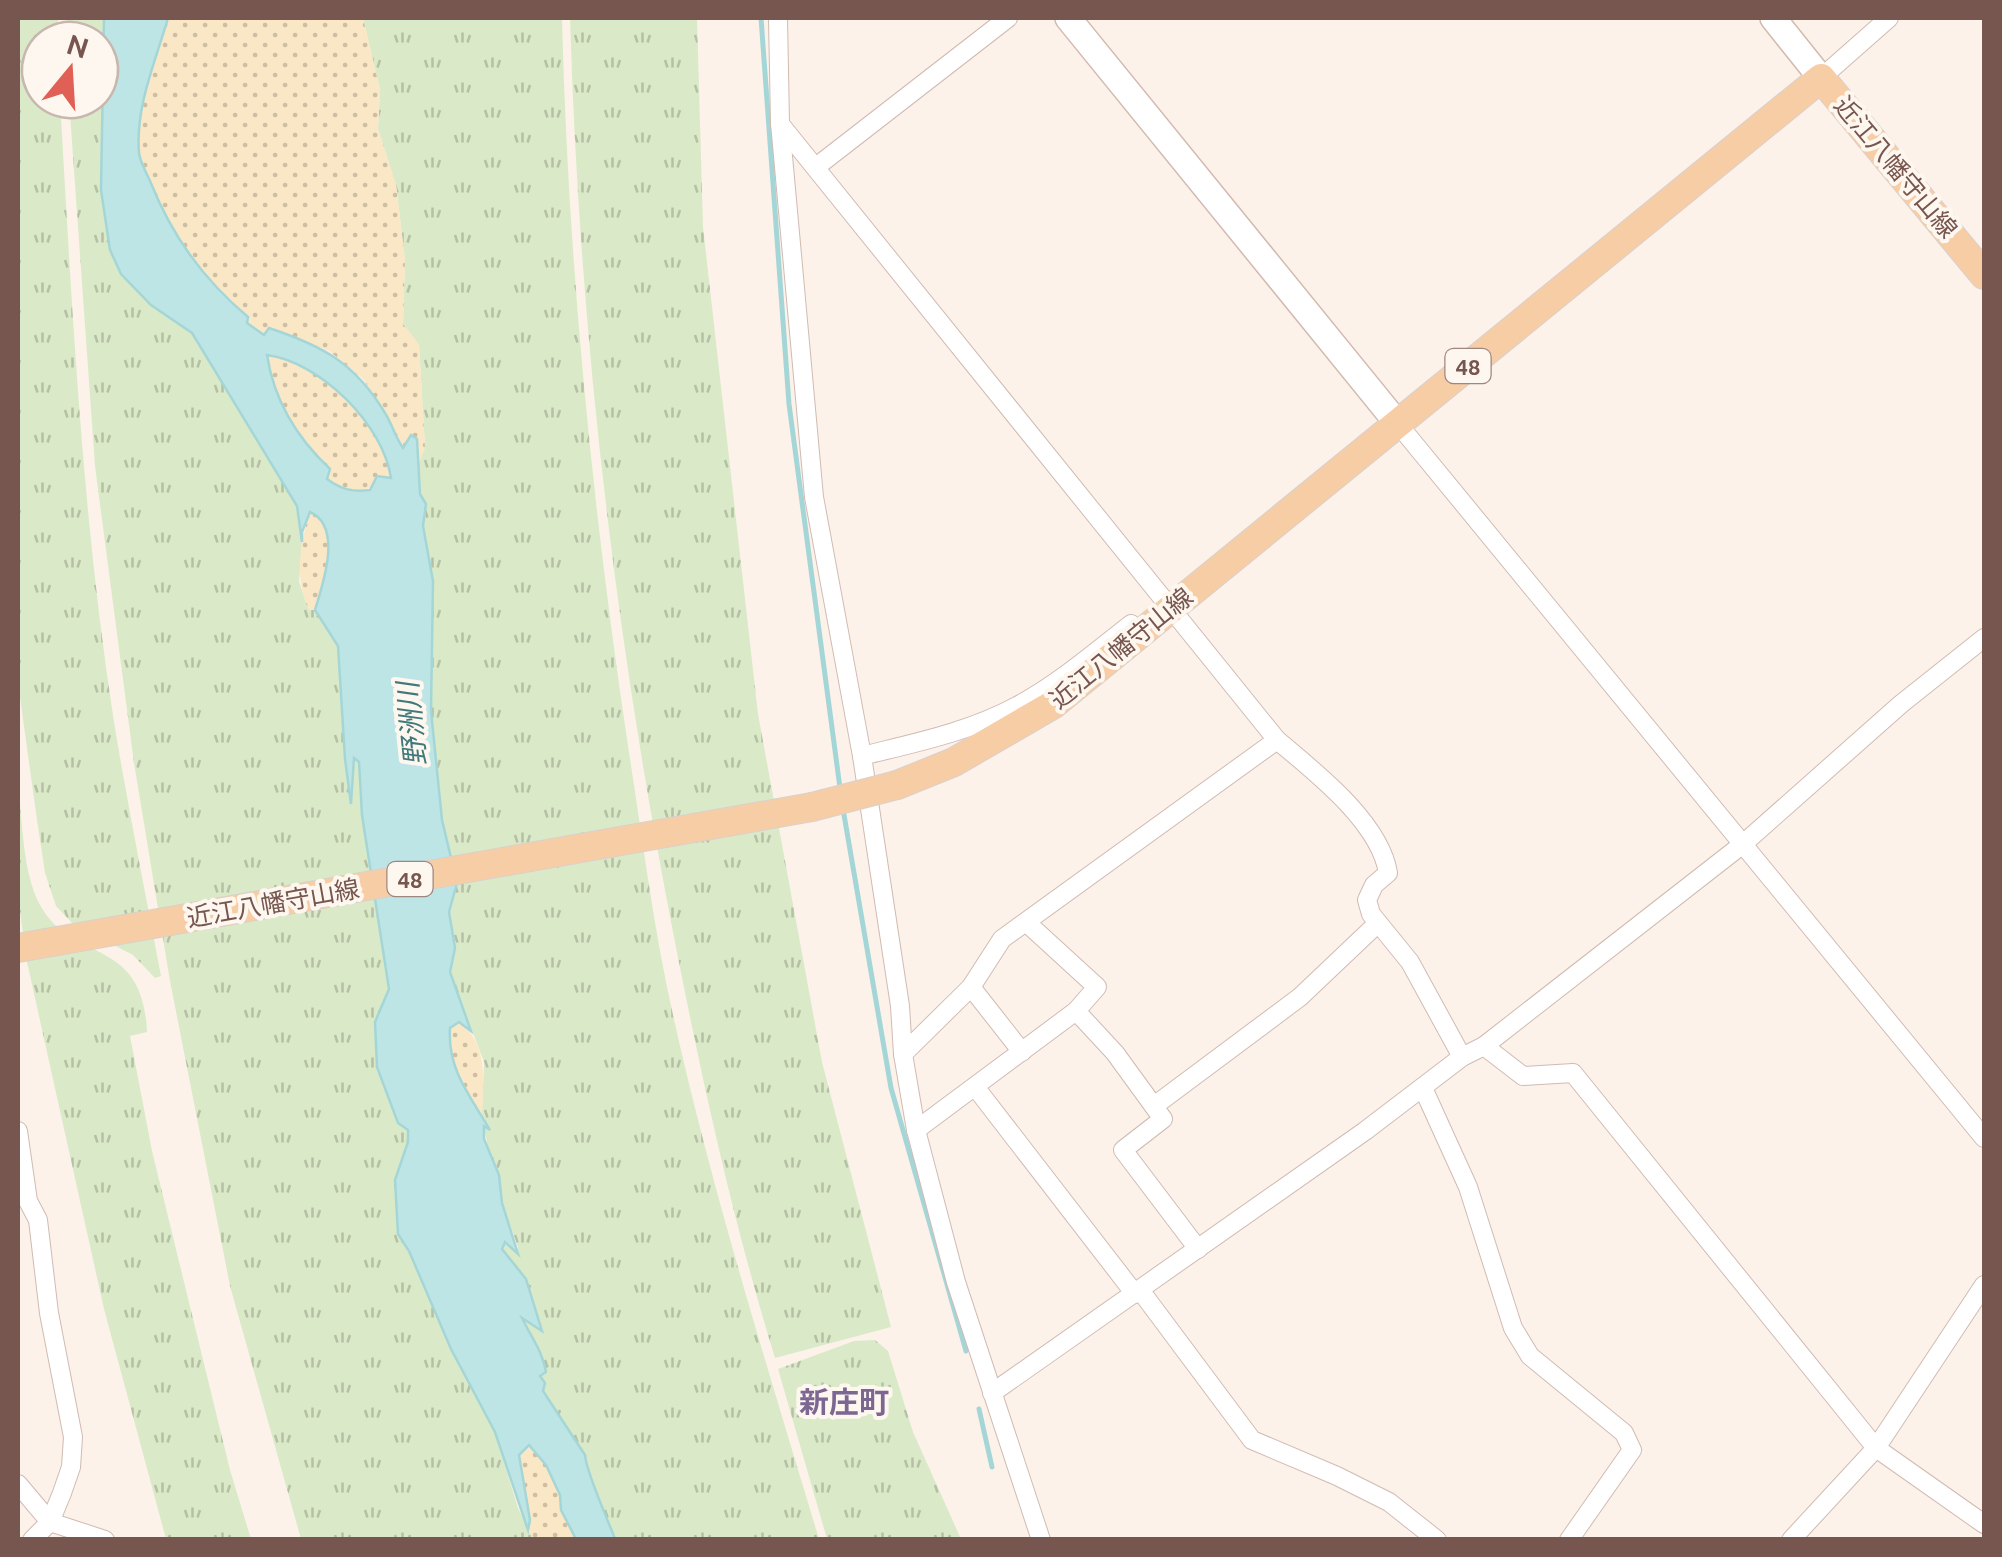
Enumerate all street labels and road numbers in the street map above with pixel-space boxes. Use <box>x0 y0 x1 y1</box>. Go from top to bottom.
street label: 近江八幡守山線 <box>1829 91 1963 243</box>
road number: 48 <box>1446 349 1490 383</box>
street label: 近江八幡守山線 <box>1044 582 1198 714</box>
road number: 48 <box>388 862 432 896</box>
street label: 近江八幡守山線 <box>184 874 362 932</box>

